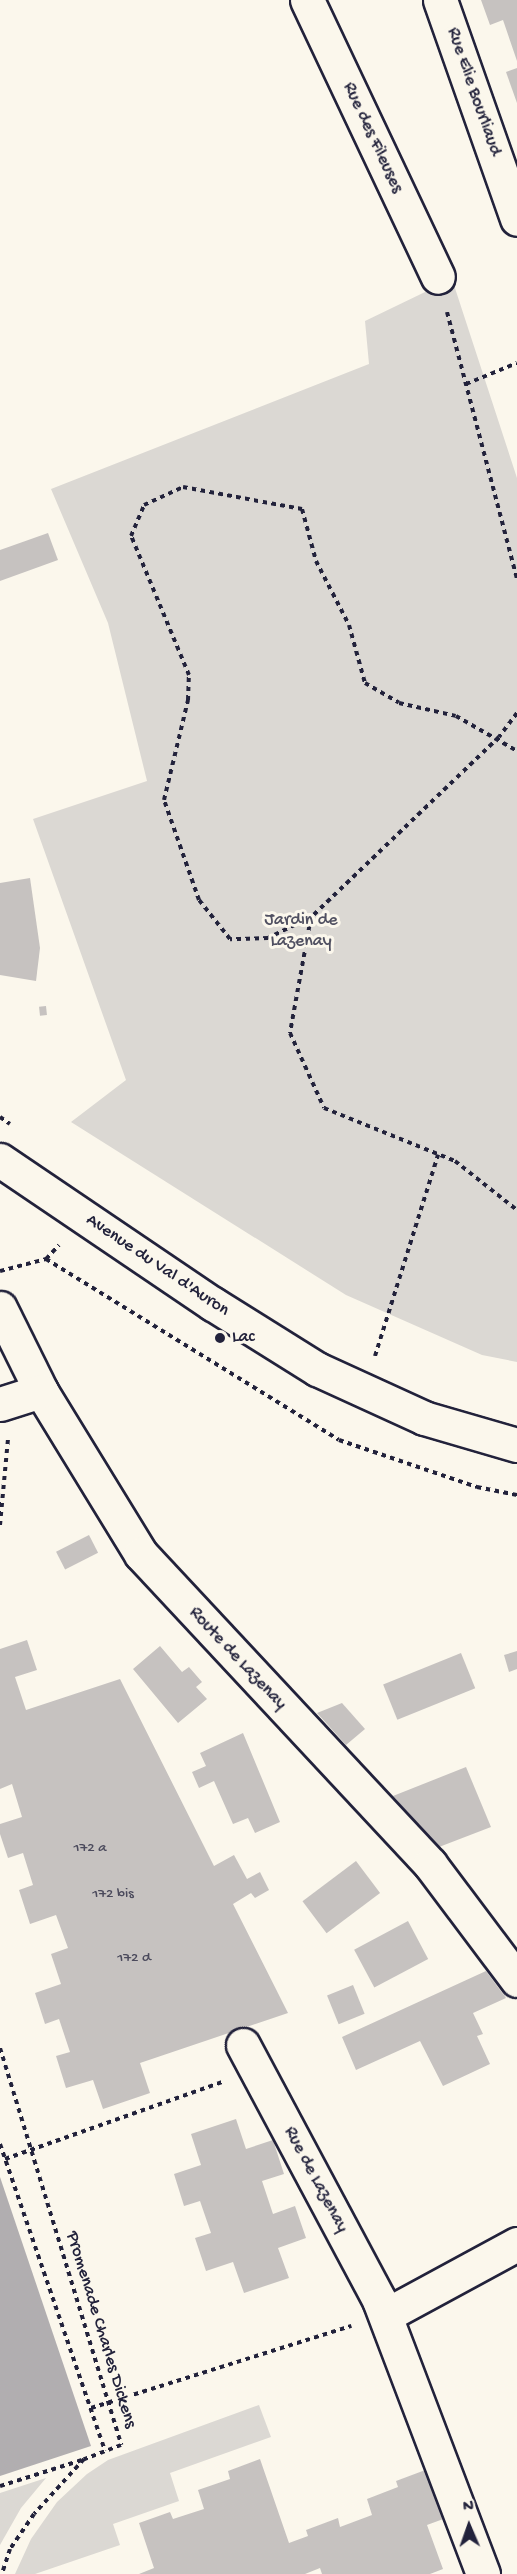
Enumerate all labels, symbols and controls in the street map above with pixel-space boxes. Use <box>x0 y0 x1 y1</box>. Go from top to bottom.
street label: Rue Elie Bourliaud <box>441 25 505 159</box>
street label: Rue des Fileuses <box>337 79 407 197</box>
park label: Jardin de Lazenay <box>264 911 338 954</box>
street label: Avenue du Val d'Auron <box>81 1210 233 1322</box>
place label: Lac <box>232 1327 255 1349</box>
marker: Lac <box>213 1331 227 1345</box>
street label: Route de Lazenay <box>184 1603 290 1715</box>
house number: 172 a <box>73 1840 107 1858</box>
house number: 172 bis <box>92 1886 134 1904</box>
house number: 172 d <box>117 1950 151 1968</box>
street label: Rue de Lazenay <box>278 2123 352 2237</box>
street label: Promenade Charles Dickens <box>60 2229 140 2431</box>
north arrow <box>439 2496 499 2556</box>
text: N <box>463 2498 474 2517</box>

